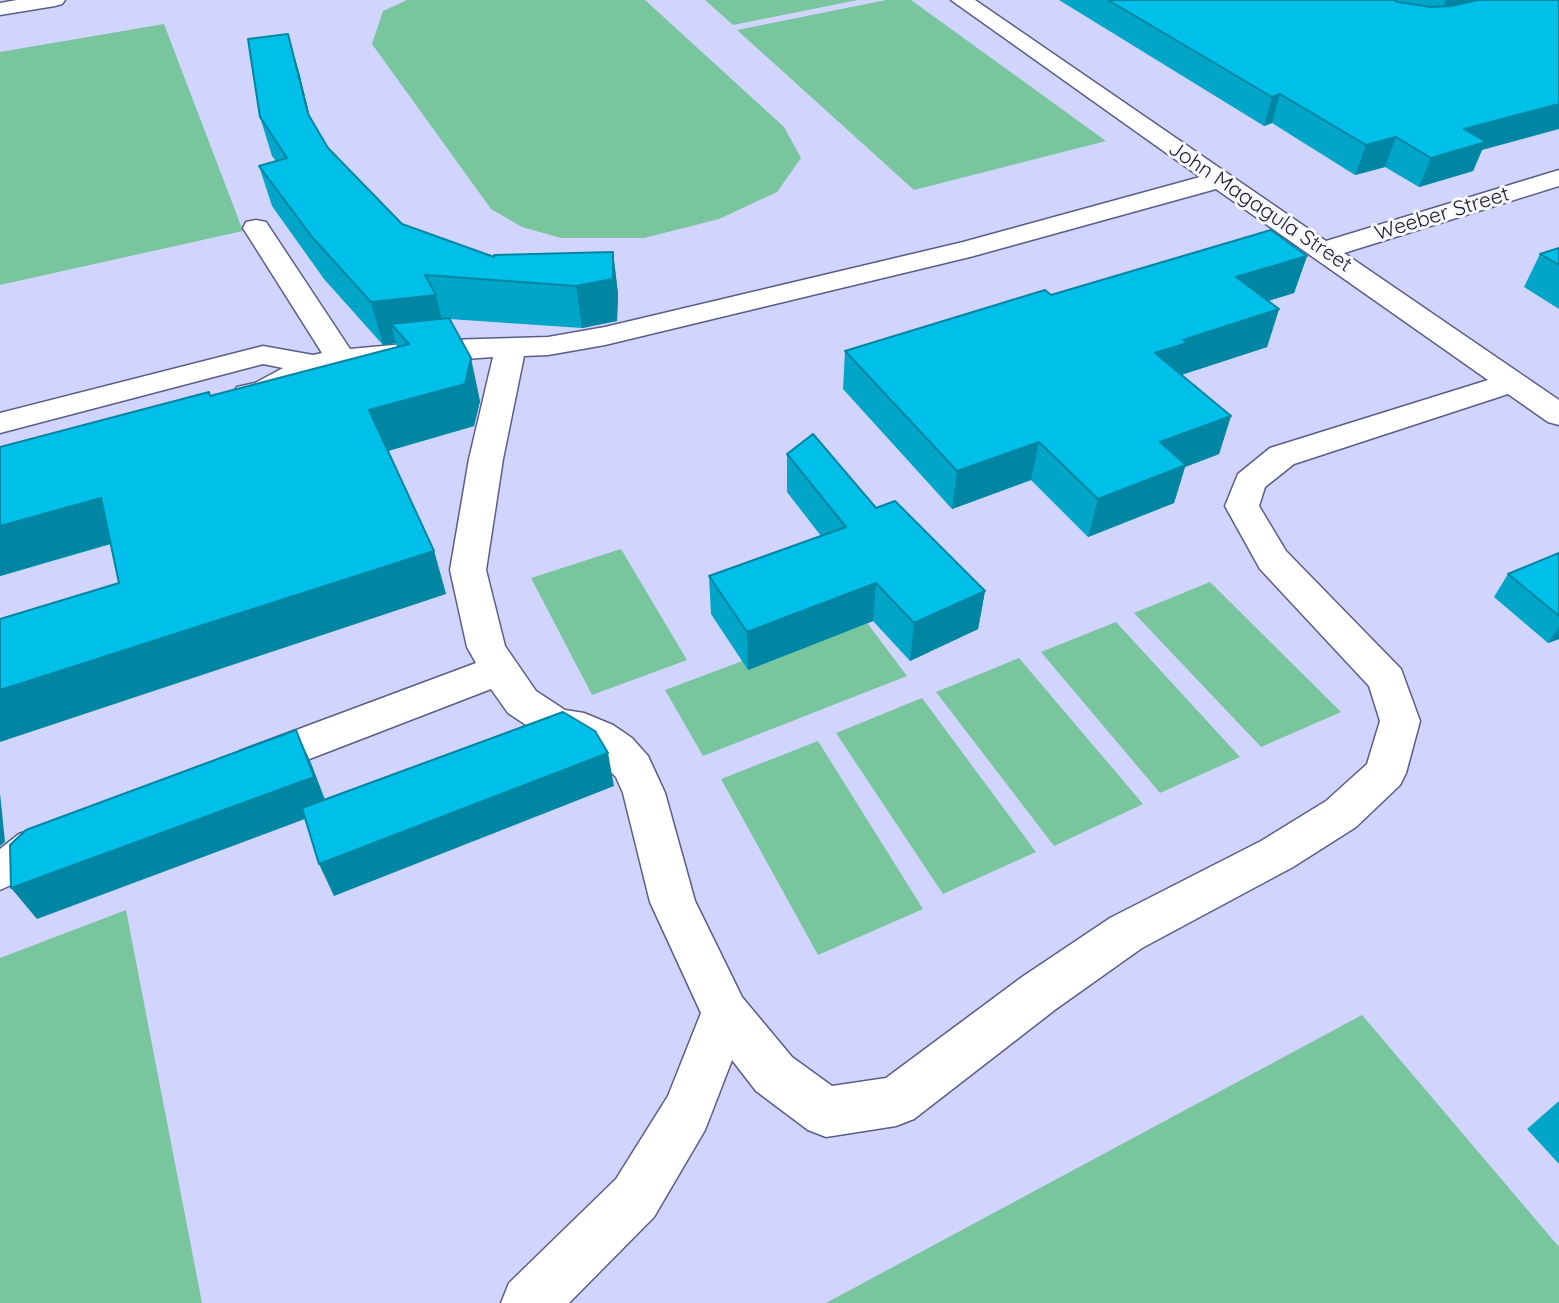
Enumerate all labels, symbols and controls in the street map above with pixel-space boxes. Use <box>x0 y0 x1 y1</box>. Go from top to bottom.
street label: John Magagula Street <box>1163 136 1357 278</box>
street label: Weeber Street <box>1372 182 1512 246</box>

